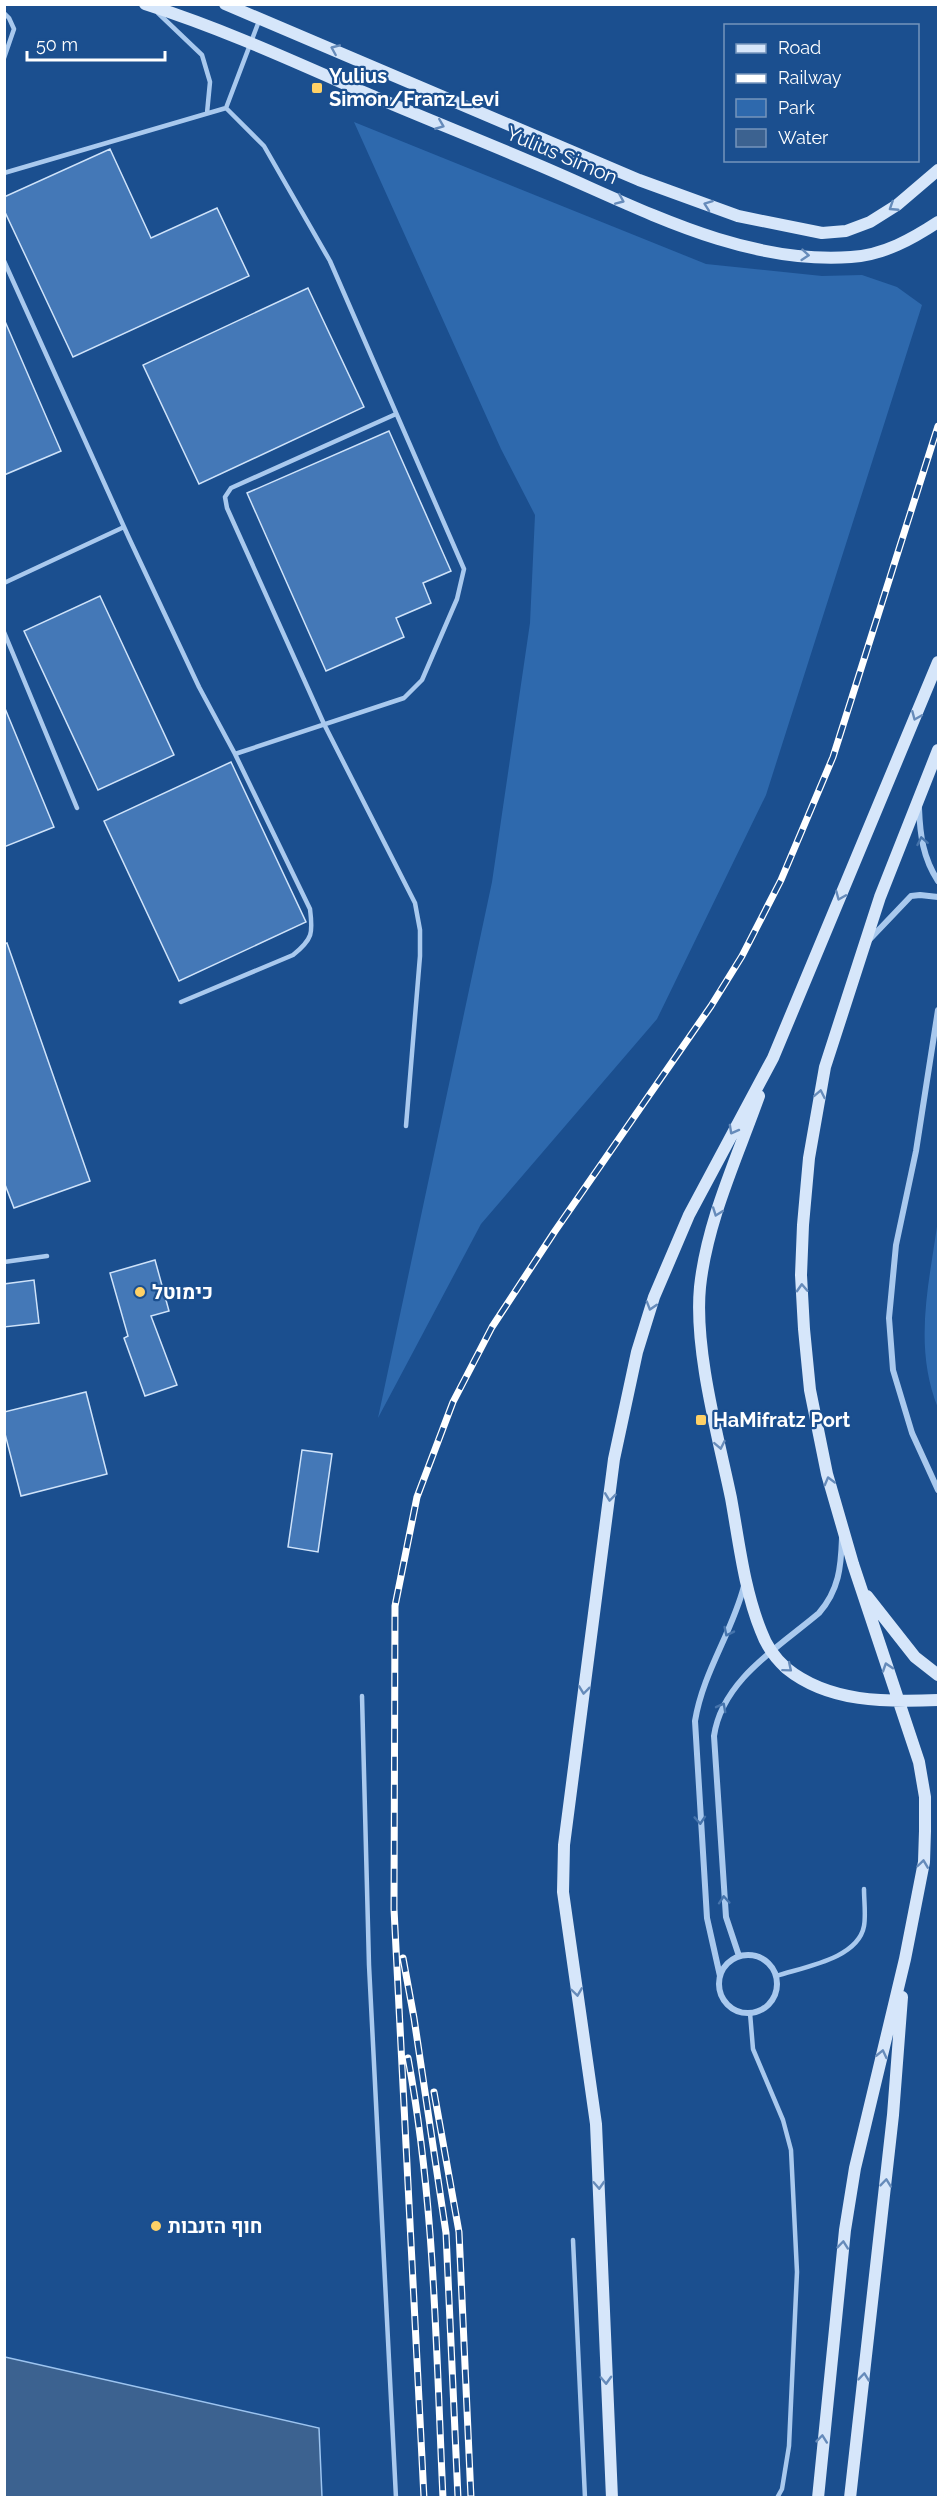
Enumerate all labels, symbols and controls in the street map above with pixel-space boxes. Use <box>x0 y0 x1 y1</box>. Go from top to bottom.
scale bar <box>27 24 165 62</box>
legend <box>724 24 919 162</box>
text: 50 m <box>36 34 78 55</box>
text: Road <box>778 37 821 58</box>
one-way arrow <box>330 45 341 57</box>
place label: Yulius Simon/Franz Levi <box>329 64 499 111</box>
text: Railway <box>778 67 842 88</box>
marker: Yulius Simon/Franz Levi <box>310 81 324 95</box>
text: Park <box>778 97 815 118</box>
one-way arrow <box>434 117 444 130</box>
street label: Yulius Simon <box>503 121 621 189</box>
text: Water <box>778 127 829 148</box>
one-way arrow <box>613 193 624 205</box>
one-way arrow <box>703 200 714 213</box>
one-way arrow <box>889 200 900 211</box>
one-way arrow <box>801 248 810 261</box>
one-way arrow <box>911 710 923 721</box>
one-way arrow <box>916 837 929 847</box>
one-way arrow <box>836 890 848 901</box>
one-way arrow <box>813 1090 826 1100</box>
one-way arrow <box>729 1124 740 1134</box>
one-way arrow <box>712 1206 724 1217</box>
place label: כימוטל <box>152 1280 213 1304</box>
one-way arrow <box>795 1284 808 1293</box>
marker: כימוטל <box>133 1285 147 1299</box>
one-way arrow <box>646 1300 658 1311</box>
place label: HaMifratz Port <box>713 1408 851 1432</box>
marker: HaMifratz Port <box>694 1413 708 1427</box>
one-way arrow <box>713 1440 726 1450</box>
one-way arrow <box>824 1476 836 1487</box>
one-way arrow <box>604 1492 616 1501</box>
one-way arrow <box>724 1626 736 1637</box>
one-way arrow <box>781 1661 792 1672</box>
one-way arrow <box>882 1662 894 1673</box>
one-way arrow <box>579 1685 591 1694</box>
one-way arrow <box>715 1703 726 1714</box>
one-way arrow <box>693 1816 706 1825</box>
one-way arrow <box>916 1859 928 1868</box>
one-way arrow <box>718 1896 731 1905</box>
one-way arrow <box>570 1987 582 1996</box>
one-way arrow <box>875 2050 888 2060</box>
one-way arrow <box>879 2178 892 2188</box>
one-way arrow <box>592 2181 605 2190</box>
place label: חוף הזנבות <box>168 2214 262 2238</box>
marker: חוף הזנבות <box>149 2219 163 2233</box>
one-way arrow <box>837 2241 849 2250</box>
one-way arrow <box>857 2372 870 2381</box>
one-way arrow <box>600 2376 613 2385</box>
one-way arrow <box>815 2435 828 2444</box>

